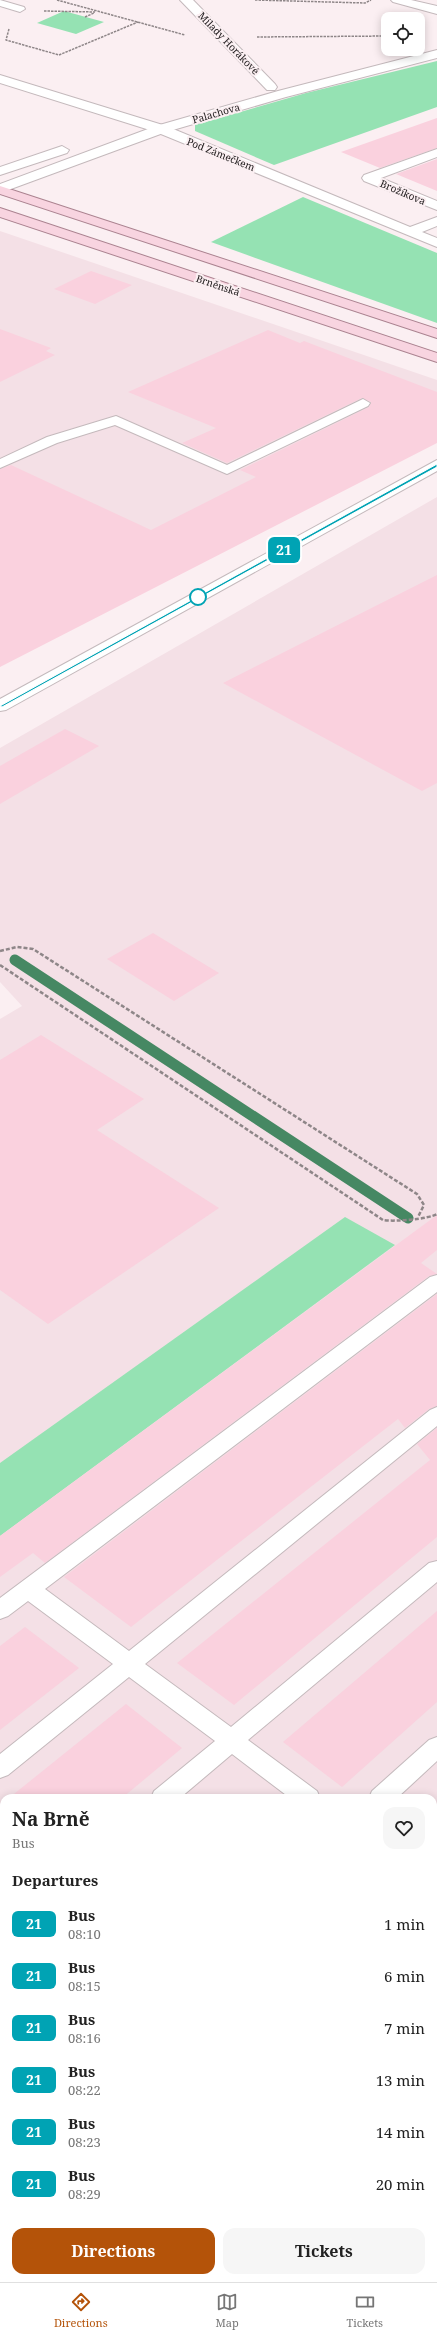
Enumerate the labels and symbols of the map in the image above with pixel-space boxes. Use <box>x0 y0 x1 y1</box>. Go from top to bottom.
street label: Milady Horákové <box>195 9 263 77</box>
street label: Palachova <box>191 99 242 126</box>
street label: Pod Zámečkem <box>185 134 258 174</box>
street label: Brožíkova <box>378 176 428 208</box>
street label: Brněnská <box>194 271 242 299</box>
line badge: 21 <box>266 537 302 563</box>
unlabelled marker <box>189 588 207 606</box>

